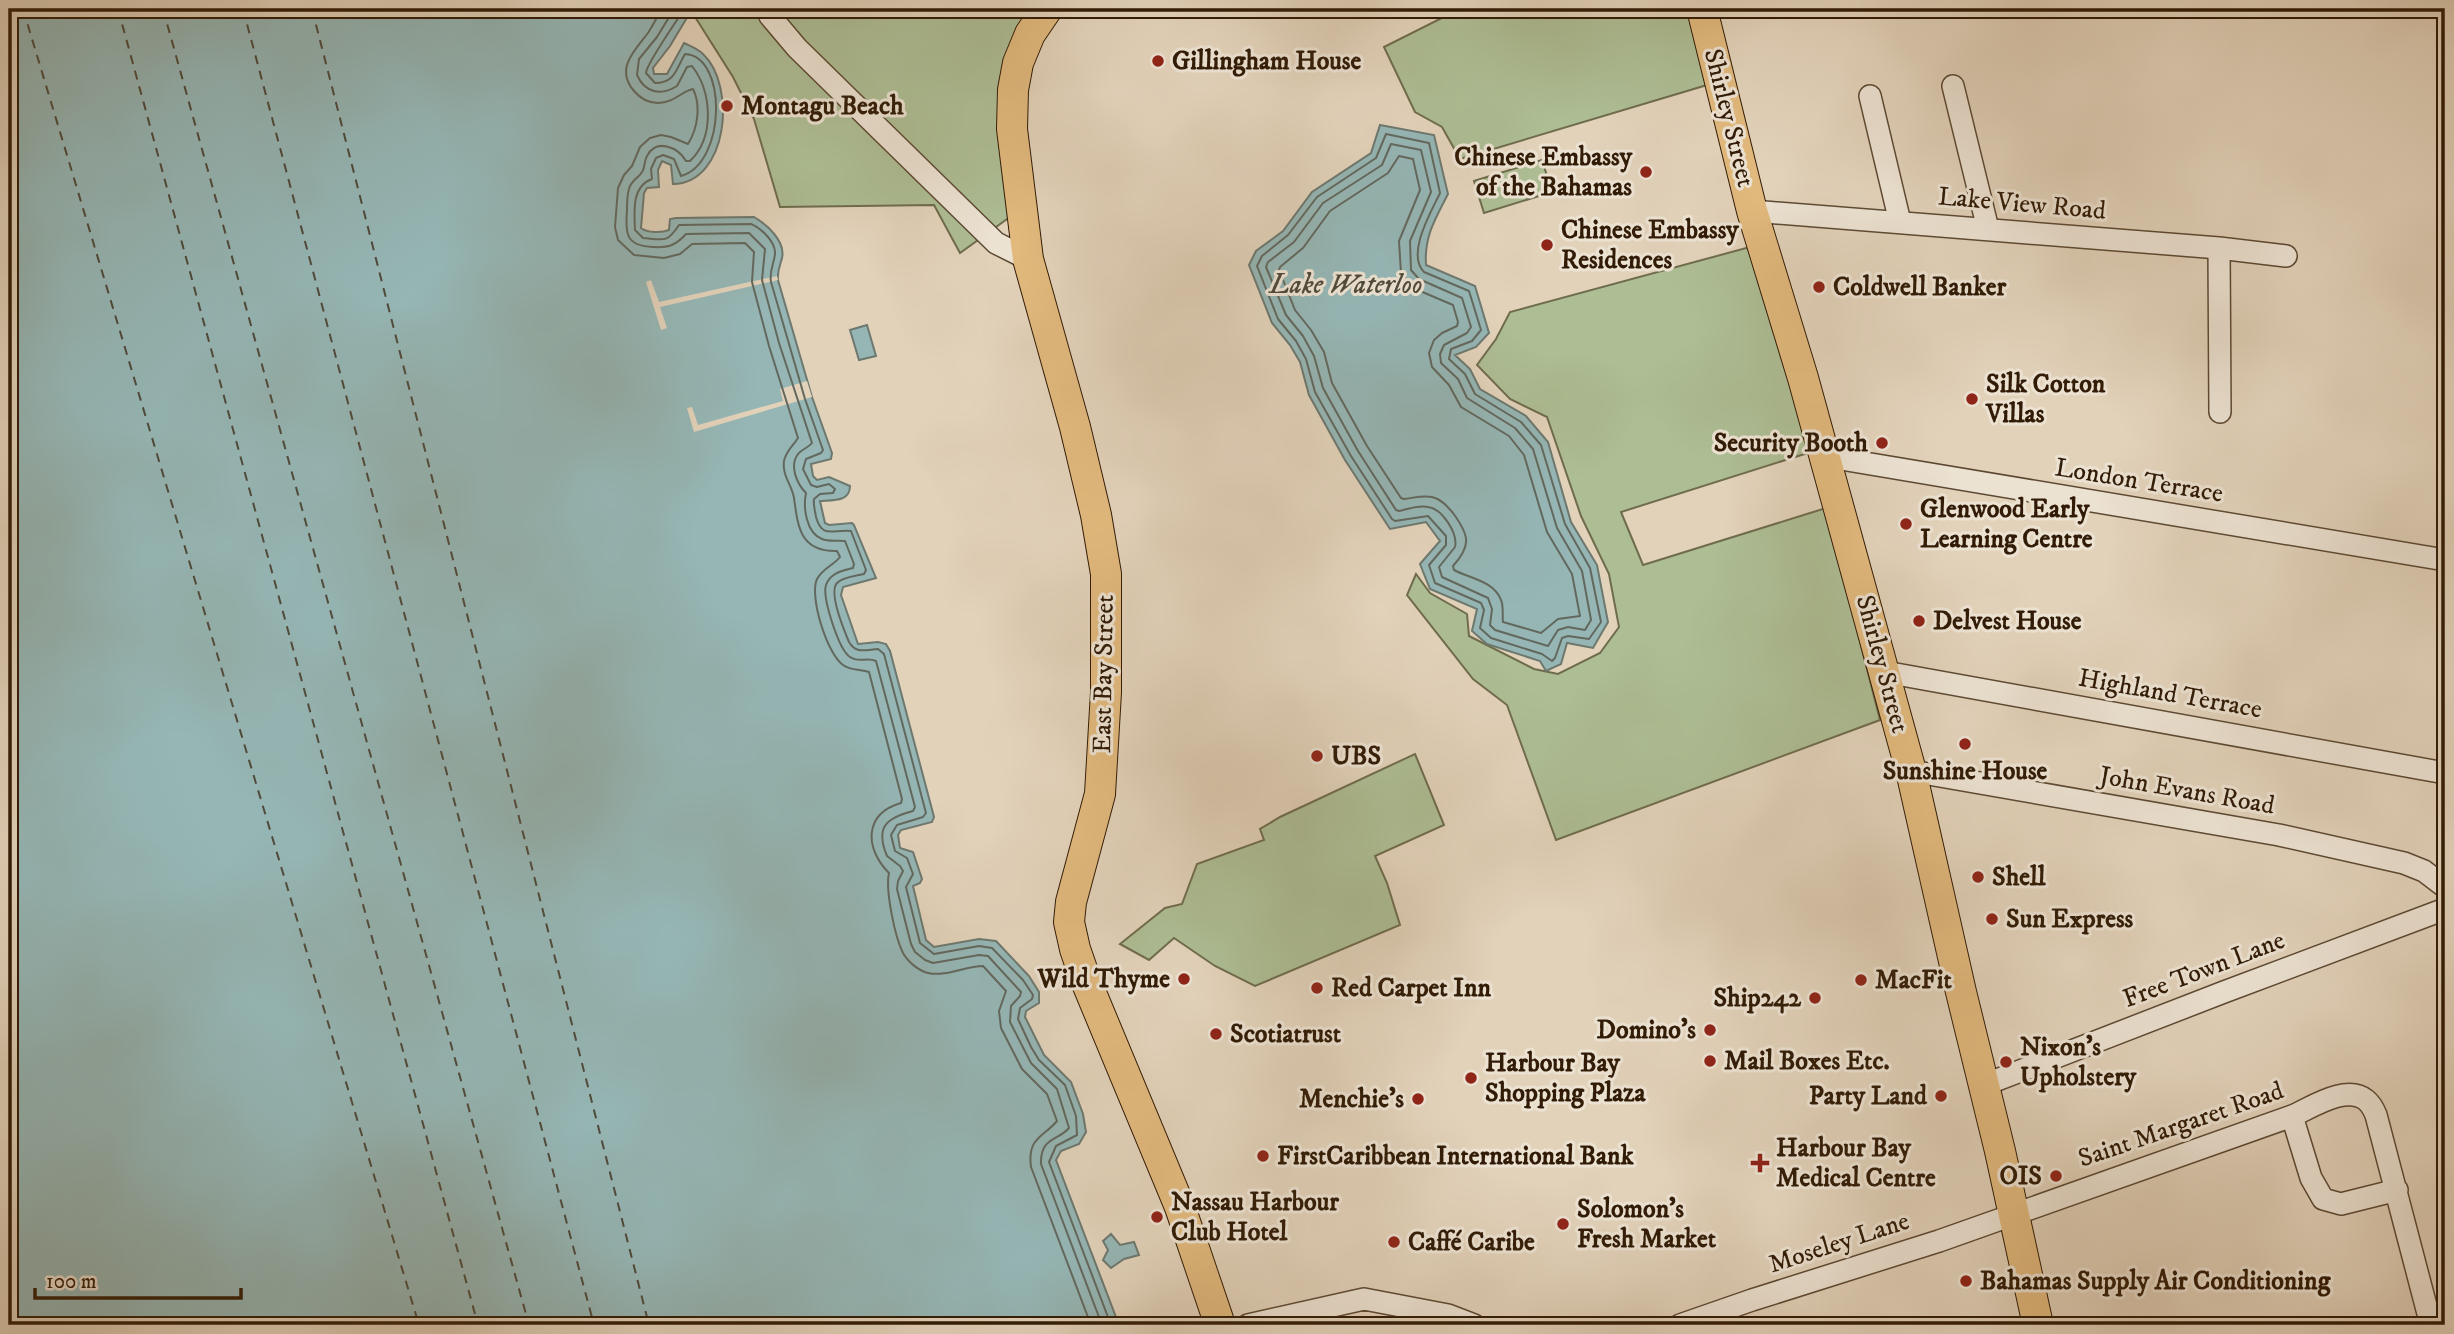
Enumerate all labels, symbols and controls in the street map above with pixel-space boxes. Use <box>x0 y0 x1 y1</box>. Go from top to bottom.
place label: Gillingham House <box>1172 45 1362 78</box>
street label: Shirley Street <box>1696 45 1762 191</box>
marker: Gillingham House <box>1150 53 1166 69</box>
place label: Montagu Beach <box>741 90 904 123</box>
marker: Montagu Beach <box>719 98 735 114</box>
place label: Chinese Embassy of the Bahamas <box>1454 141 1633 204</box>
marker: Chinese Embassy of the Bahamas <box>1638 164 1654 180</box>
street label: Lake View Road <box>1937 180 2107 228</box>
place label: Chinese Embassy Residences <box>1561 214 1739 277</box>
marker: Chinese Embassy Residences <box>1539 237 1555 253</box>
water label: Lake Waterloo <box>1268 267 1422 302</box>
place label: Coldwell Banker <box>1833 271 2007 304</box>
marker: Coldwell Banker <box>1811 279 1827 295</box>
place label: Silk Cotton Villas <box>1985 368 2106 431</box>
marker: Silk Cotton Villas <box>1964 391 1980 407</box>
place label: Security Booth <box>1714 427 1868 460</box>
marker: Security Booth <box>1874 435 1890 451</box>
street label: London Terrace <box>2053 451 2225 511</box>
place label: Glenwood Early Learning Centre <box>1920 493 2093 556</box>
marker: Glenwood Early Learning Centre <box>1898 516 1914 532</box>
street label: Shirley Street <box>1848 591 1916 737</box>
street label: East Bay Street <box>1086 594 1122 754</box>
place label: Delvest House <box>1933 605 2082 638</box>
marker: Delvest House <box>1911 613 1927 629</box>
street label: Highland Terrace <box>2076 662 2264 726</box>
marker: Sunshine House <box>1957 736 1973 752</box>
place label: UBS <box>1331 740 1381 773</box>
marker: UBS <box>1309 748 1325 764</box>
place label: Sunshine House <box>1883 755 2048 788</box>
street label: John Evans Road <box>2095 759 2277 823</box>
place label: Shell <box>1992 861 2047 894</box>
marker: Shell <box>1970 869 1986 885</box>
place label: Sun Express <box>2006 903 2134 936</box>
marker: Sun Express <box>1984 911 2000 927</box>
street label: Free Town Lane <box>2118 924 2290 1016</box>
place label: Wild Thyme <box>1036 963 1170 996</box>
place label: MacFit <box>1875 964 1952 997</box>
marker: Wild Thyme <box>1176 971 1192 987</box>
place label: Red Carpet Inn <box>1331 972 1492 1005</box>
marker: MacFit <box>1853 972 1869 988</box>
marker: Red Carpet Inn <box>1309 980 1325 996</box>
place label: Ship242 <box>1713 982 1802 1015</box>
marker: Ship242 <box>1807 990 1823 1006</box>
place label: Domino's <box>1597 1014 1696 1047</box>
place label: Scotiatrust <box>1230 1018 1342 1051</box>
marker: Domino's <box>1702 1022 1718 1038</box>
marker: Scotiatrust <box>1208 1026 1224 1042</box>
place label: Nixon's Upholstery <box>2020 1031 2137 1094</box>
place label: Mail Boxes Etc. <box>1724 1045 1890 1078</box>
place label: Harbour Bay Shopping Plaza <box>1485 1047 1647 1110</box>
marker: Mail Boxes Etc. <box>1702 1053 1718 1069</box>
marker: Nixon's Upholstery <box>1998 1054 2014 1070</box>
marker: Harbour Bay Shopping Plaza <box>1463 1070 1479 1086</box>
street label: Saint Margaret Road <box>2074 1074 2288 1176</box>
place label: Party Land <box>1809 1080 1928 1113</box>
place label: Menchie's <box>1299 1083 1404 1116</box>
marker: Party Land <box>1933 1088 1949 1104</box>
marker: Menchie's <box>1410 1091 1426 1107</box>
place label: Harbour Bay Medical Centre <box>1776 1132 1936 1195</box>
place label: FirstCaribbean International Bank <box>1277 1140 1635 1173</box>
marker: FirstCaribbean International Bank <box>1255 1148 1271 1164</box>
marker: Harbour Bay Medical Centre <box>1750 1153 1770 1173</box>
place label: OIS <box>1999 1160 2042 1193</box>
marker: OIS <box>2048 1168 2064 1184</box>
place label: Nassau Harbour Club Hotel <box>1171 1186 1339 1249</box>
place label: Solomon's Fresh Market <box>1577 1193 1717 1256</box>
street label: Moseley Lane <box>1765 1205 1913 1281</box>
marker: Nassau Harbour Club Hotel <box>1149 1209 1165 1225</box>
marker: Solomon's Fresh Market <box>1555 1216 1571 1232</box>
place label: Caffé Caribe <box>1408 1226 1535 1259</box>
marker: Caffé Caribe <box>1386 1234 1402 1250</box>
scale bar <box>35 1257 242 1301</box>
place label: Bahamas Supply Air Conditioning <box>1980 1265 2332 1298</box>
text: 100 m <box>46 1269 97 1295</box>
marker: Bahamas Supply Air Conditioning <box>1958 1273 1974 1289</box>

